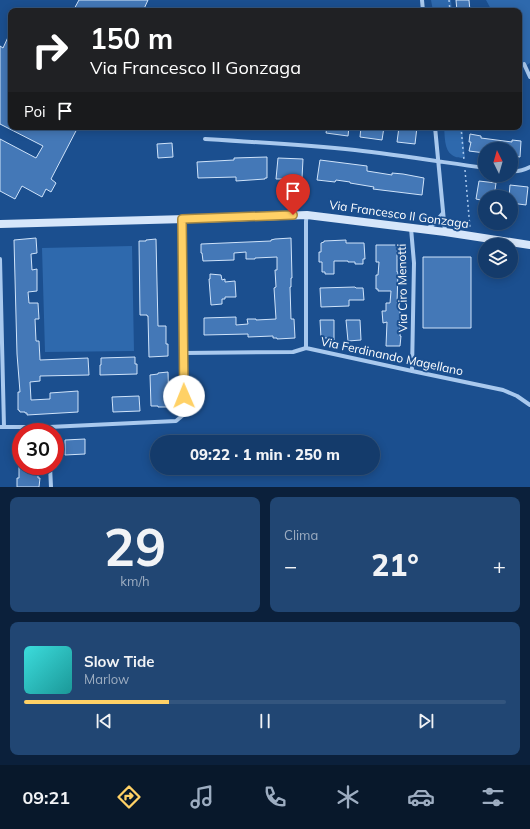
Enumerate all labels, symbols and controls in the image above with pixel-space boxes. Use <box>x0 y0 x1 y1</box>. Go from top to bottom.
text: 150 m <box>90 21 173 56</box>
icon: right <box>24 24 76 76</box>
text: Via Francesco II Gonzaga <box>90 56 301 79</box>
icon: arrive <box>54 100 76 122</box>
text: Poi <box>24 102 46 121</box>
north arrow <box>478 142 518 182</box>
map controls <box>478 142 518 278</box>
pin <box>276 174 310 215</box>
icon: arrive <box>282 180 304 202</box>
button: search <box>478 190 518 230</box>
street label: Via Francesco II Gonzaga <box>328 197 470 231</box>
button: layers <box>478 238 518 278</box>
street label: Via Ciro Menotti <box>394 243 410 332</box>
street label: Via Ferdinando Magellano <box>319 334 465 378</box>
position arrow <box>163 375 205 417</box>
speed limit sign: 30 <box>12 423 64 475</box>
text: 09:22 · 1 min · 250 m <box>190 445 340 464</box>
text: 29 <box>104 514 166 579</box>
text: Clima <box>284 527 318 543</box>
text: 21° <box>371 546 419 584</box>
text: − <box>284 552 297 580</box>
text: + <box>493 552 506 580</box>
text: km/h <box>120 573 150 589</box>
text: Slow Tide <box>84 652 154 671</box>
text: Marlow <box>84 671 129 687</box>
icon: previous <box>93 710 115 732</box>
icon: pause <box>254 710 276 732</box>
icon: next <box>415 710 437 732</box>
icon: directions <box>115 783 143 811</box>
icon: music <box>188 783 216 811</box>
icon: phone <box>261 783 289 811</box>
icon: climate <box>334 783 362 811</box>
icon: car <box>407 783 435 811</box>
icon: filters <box>479 783 507 811</box>
text: 09:21 <box>22 786 70 809</box>

